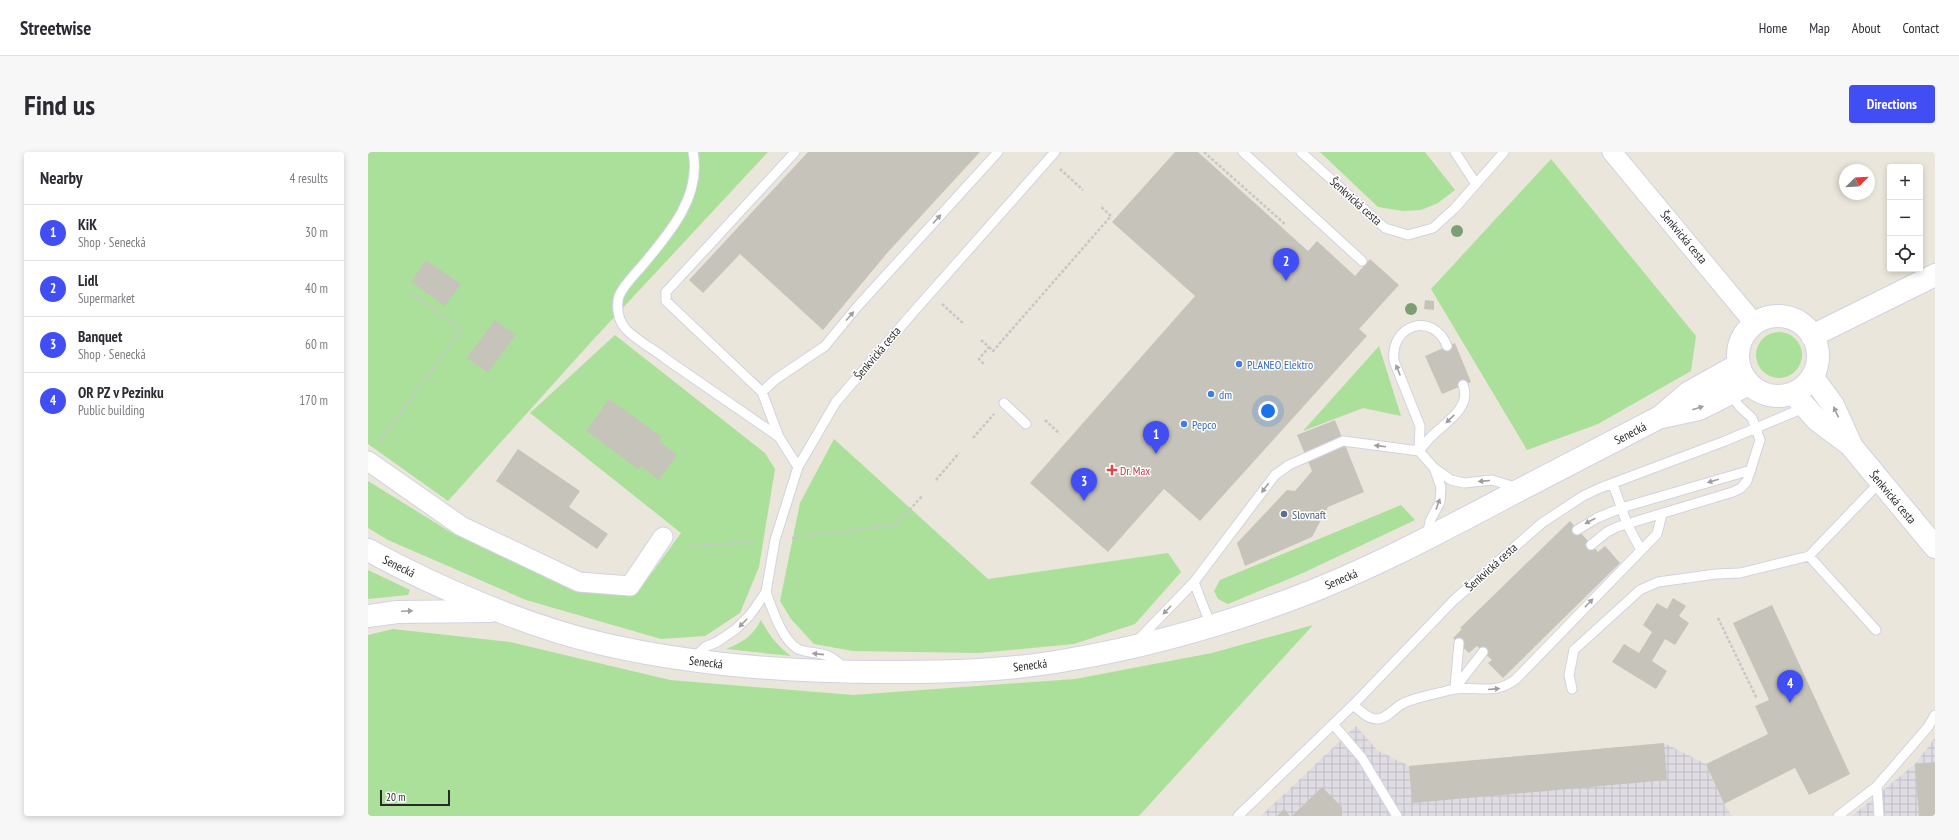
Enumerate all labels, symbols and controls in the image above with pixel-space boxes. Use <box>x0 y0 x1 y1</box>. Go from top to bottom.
text: Streetwise <box>20 16 91 40</box>
text: Home <box>1759 19 1787 37</box>
text: Map <box>1809 19 1830 37</box>
text: About <box>1852 19 1881 37</box>
text: Contact <box>1903 19 1939 37</box>
button: Directions <box>1849 85 1935 123</box>
text: Find us <box>24 86 95 123</box>
north arrow <box>1839 164 1875 200</box>
map controls <box>1887 164 1923 272</box>
button: + <box>1887 164 1923 200</box>
text: Nearby <box>40 167 83 189</box>
text: 4 results <box>289 170 328 187</box>
street label: Šenkvická cesta <box>1327 174 1385 228</box>
button: − <box>1887 200 1923 236</box>
street label: Šenkvická cesta <box>1657 207 1711 267</box>
one-way arrow <box>932 214 942 224</box>
text: KiK <box>78 215 97 234</box>
text: 1 <box>50 224 56 241</box>
text: 30 m <box>305 224 328 241</box>
text: Shop · Senecká <box>78 234 146 251</box>
button: locate <box>1887 236 1923 272</box>
pin: 2 <box>1273 248 1299 281</box>
text: Lidl <box>78 271 98 290</box>
text: 2 <box>50 280 56 297</box>
text: 40 m <box>305 280 328 297</box>
text: Supermarket <box>78 290 135 307</box>
one-way arrow <box>846 310 855 321</box>
street label: Šenkvická cesta <box>850 323 904 383</box>
text: Banquet <box>78 327 122 346</box>
text: 3 <box>50 336 56 353</box>
text: 60 m <box>305 336 328 353</box>
text: Shop · Senecká <box>78 346 146 363</box>
place label: PLANEO Elektro <box>1247 357 1313 372</box>
marker: PLANEO Elektro <box>1234 359 1244 369</box>
one-way arrow <box>1394 364 1400 376</box>
text: OR PZ v Pezinku <box>78 383 164 402</box>
place label: dm <box>1219 387 1232 402</box>
marker: dm <box>1206 389 1216 399</box>
text: 4 <box>50 392 56 409</box>
text: 170 m <box>299 392 328 409</box>
your location <box>1258 401 1278 421</box>
text: Public building <box>78 402 145 419</box>
one-way arrow <box>1693 405 1705 411</box>
one-way arrow <box>1833 406 1839 417</box>
one-way arrow <box>1445 414 1455 424</box>
place label: Pepco <box>1192 417 1217 432</box>
marker: Pepco <box>1179 419 1189 429</box>
street label: Senecká <box>1611 419 1649 447</box>
pin: 1 <box>1143 421 1169 454</box>
one-way arrow <box>1374 443 1386 449</box>
place label: Dr. Max <box>1120 463 1150 478</box>
marker: Dr. Max <box>1107 465 1117 475</box>
street label: Šenkvická cesta <box>1866 467 1920 527</box>
pin: 3 <box>1071 468 1097 501</box>
one-way arrow <box>1478 477 1490 484</box>
one-way arrow <box>1707 478 1719 484</box>
one-way arrow <box>1261 483 1269 493</box>
one-way arrow <box>1435 498 1442 510</box>
place label: Slovnaft <box>1292 507 1327 522</box>
marker: Slovnaft <box>1279 509 1289 519</box>
one-way arrow <box>1584 518 1596 525</box>
street label: Šenkvická cesta <box>1462 540 1520 594</box>
street label: Senecká <box>380 552 418 580</box>
street label: Senecká <box>1322 565 1360 593</box>
one-way arrow <box>1584 598 1594 608</box>
one-way arrow <box>1162 605 1172 615</box>
one-way arrow <box>401 608 413 615</box>
one-way arrow <box>738 618 748 628</box>
one-way arrow <box>812 651 824 657</box>
street label: Senecká <box>688 652 724 672</box>
street label: Senecká <box>1012 655 1048 675</box>
pin: 4 <box>1777 670 1803 703</box>
one-way arrow <box>1488 685 1500 692</box>
scale bar <box>380 788 450 807</box>
text: 20 m <box>386 790 405 804</box>

